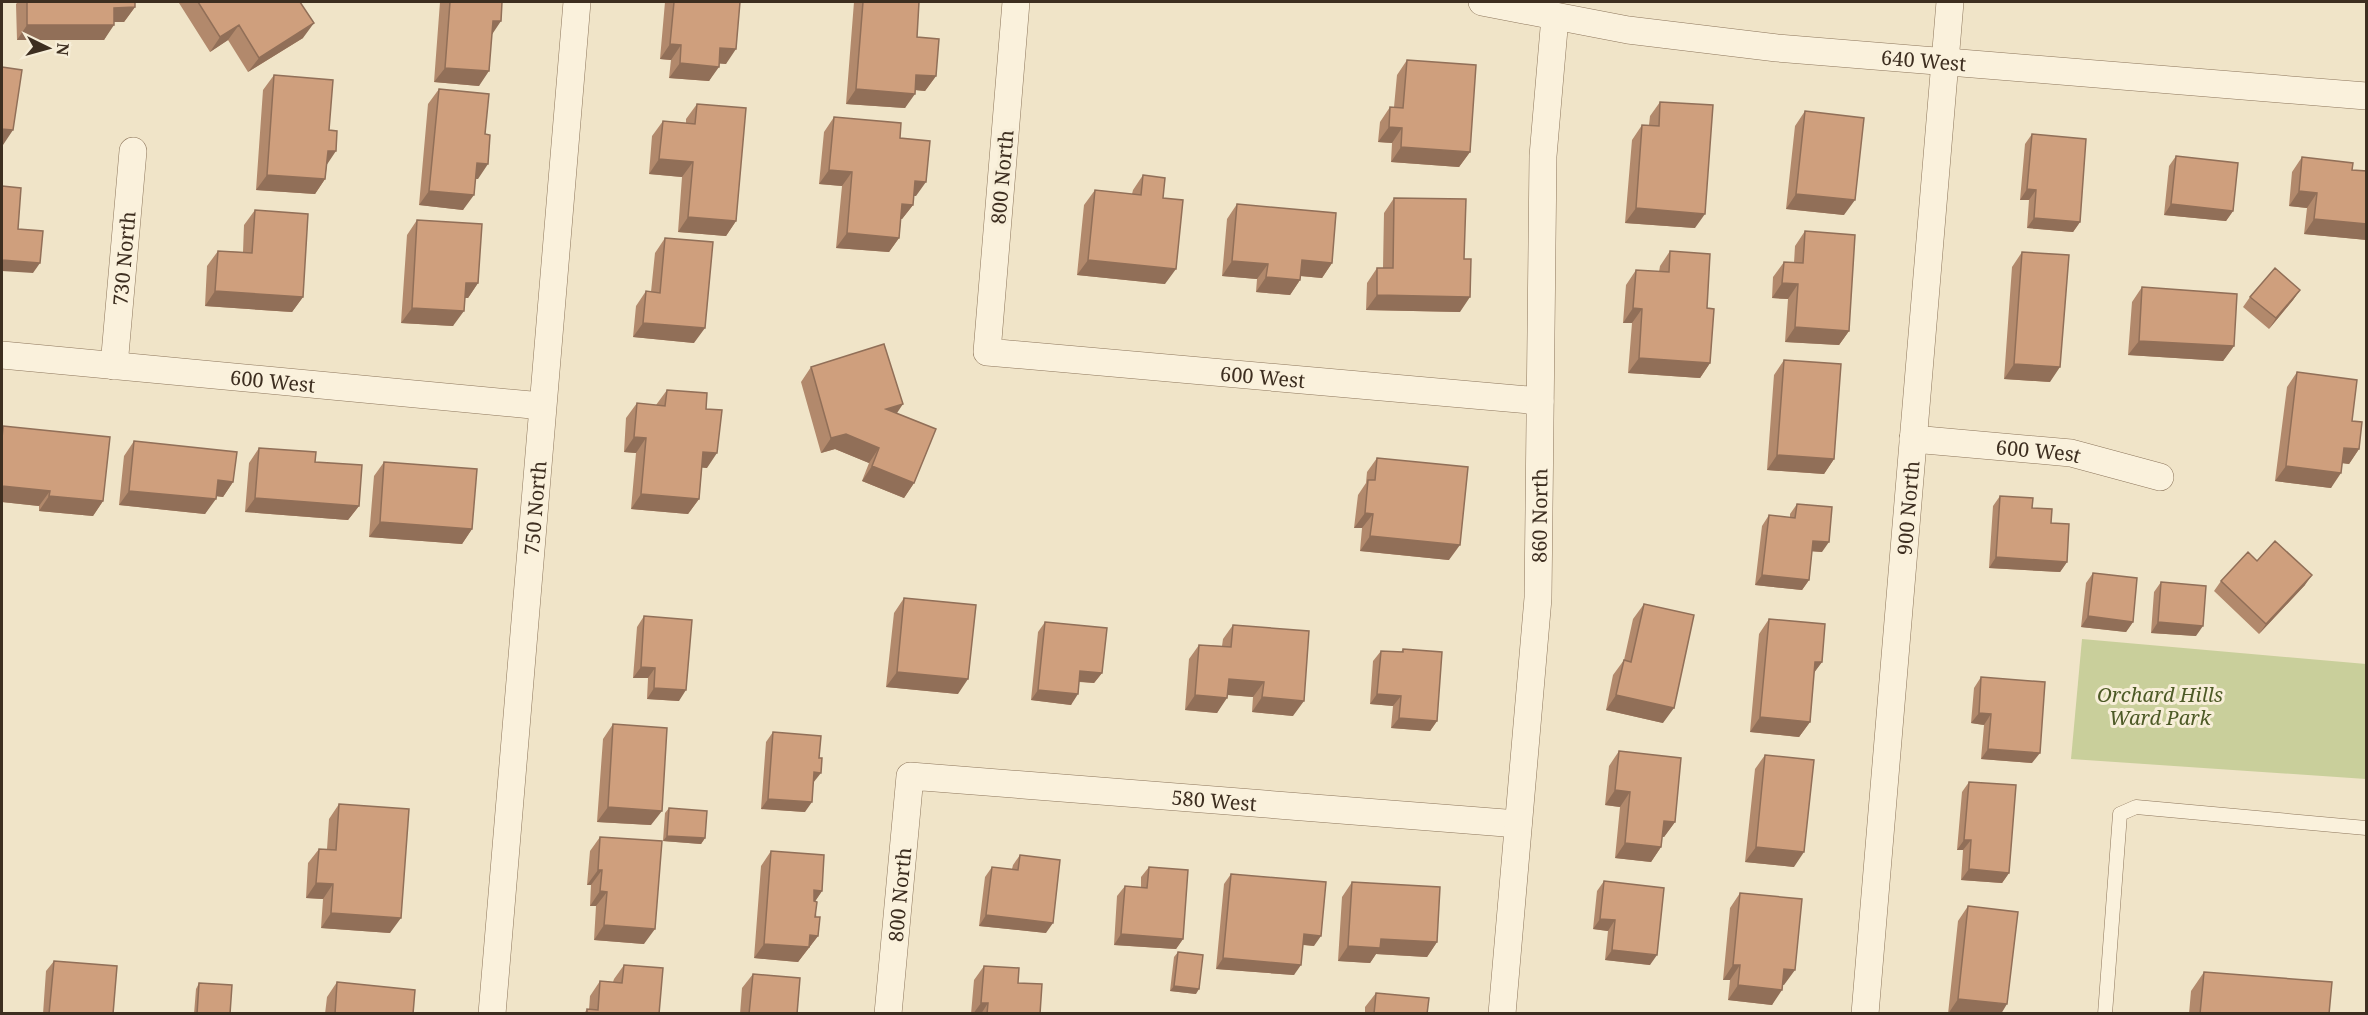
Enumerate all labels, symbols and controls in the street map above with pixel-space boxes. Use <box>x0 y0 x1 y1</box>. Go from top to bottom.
north arrow <box>18 18 78 78</box>
text: N <box>51 42 74 57</box>
street label: 640 West <box>1880 43 1967 77</box>
street label: 800 North <box>984 128 1020 225</box>
street label: 730 North <box>106 210 141 307</box>
street label: 600 West <box>1219 359 1306 394</box>
street label: 600 West <box>229 363 317 398</box>
street label: 600 West <box>1995 433 2084 469</box>
street label: 750 North <box>517 459 552 556</box>
street label: 900 North <box>1890 459 1925 556</box>
street label: 860 North <box>1525 468 1553 563</box>
park label: Orchard Hills Ward Park <box>2097 681 2223 731</box>
street label: 580 West <box>1170 783 1258 817</box>
street label: 800 North <box>881 846 917 943</box>

